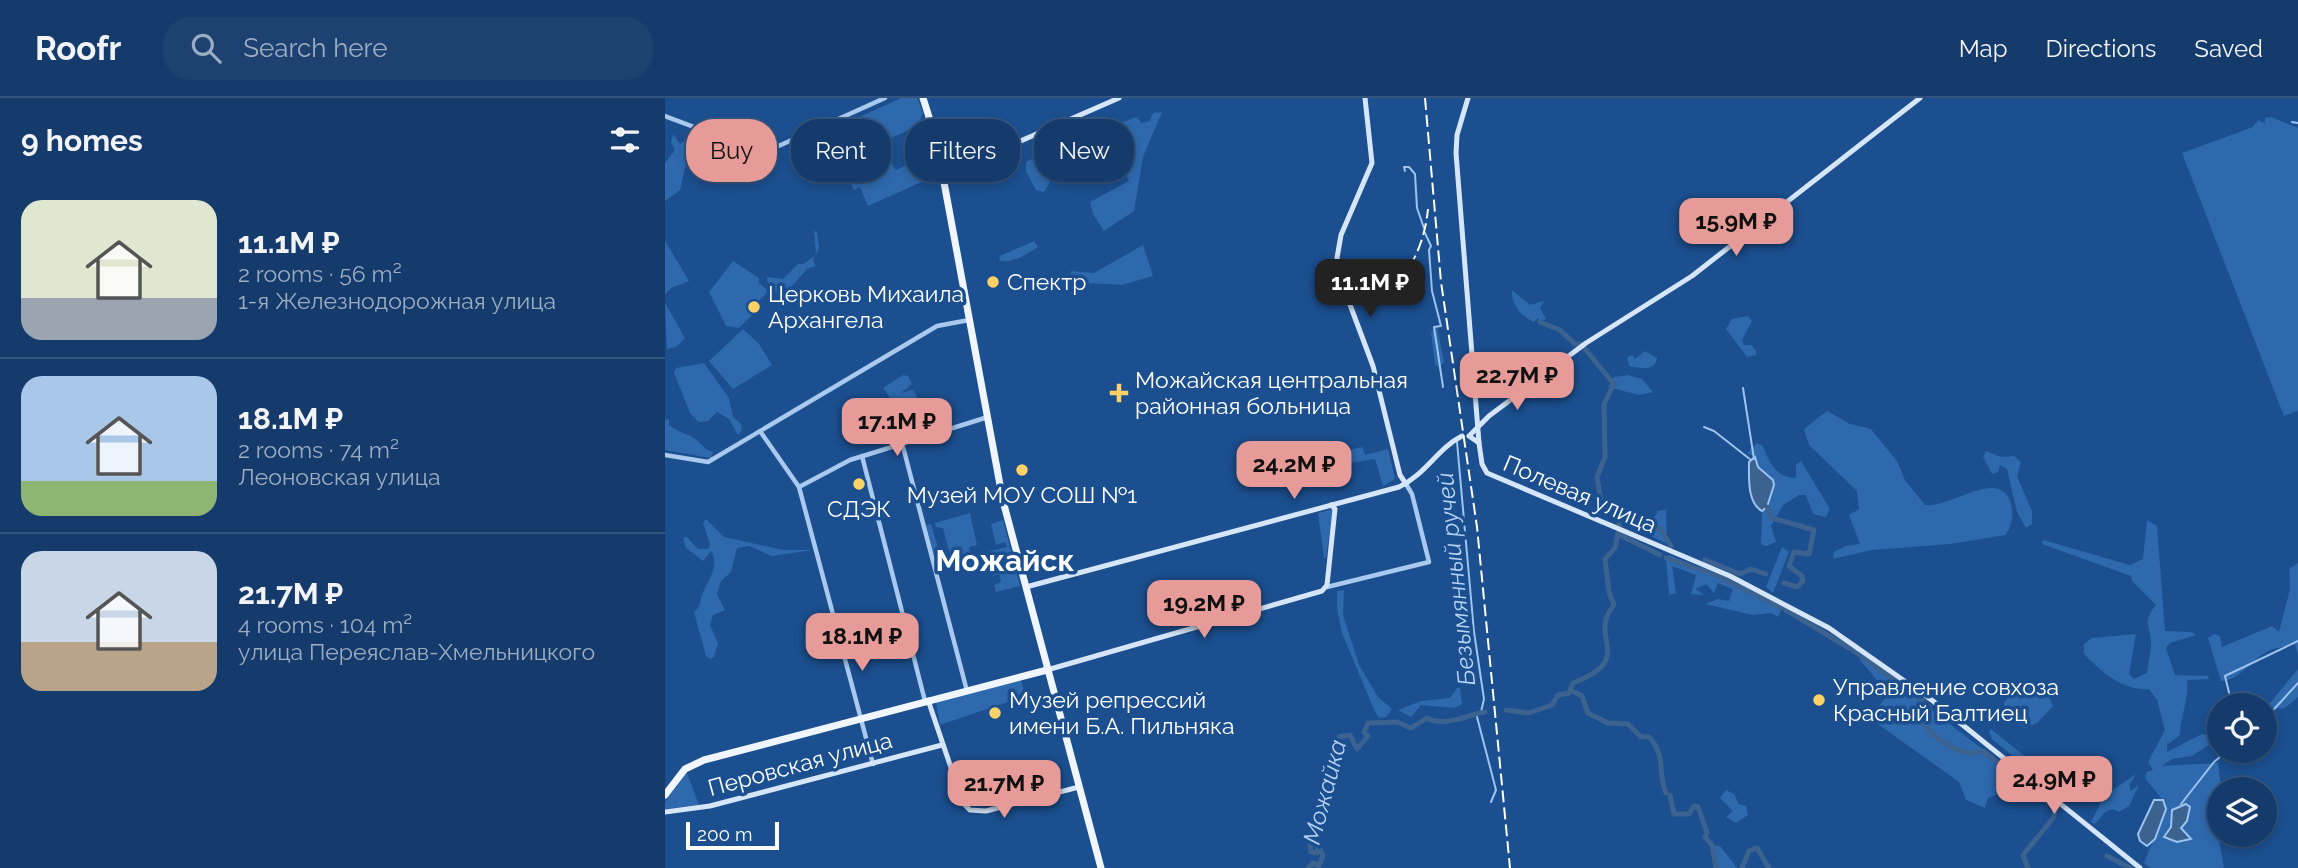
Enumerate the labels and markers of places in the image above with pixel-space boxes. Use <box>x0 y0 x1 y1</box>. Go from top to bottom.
pin: 15.9M ₽ <box>1671 198 1801 258</box>
pin: 11.1M ₽ <box>1305 260 1435 319</box>
place label: Спектр <box>1007 268 1086 295</box>
marker: Спектр <box>985 274 1001 290</box>
place label: Церковь Михаила Архангела <box>768 280 964 333</box>
marker: Церковь Михаила Архангела <box>746 299 762 315</box>
pin: 22.7M ₽ <box>1452 352 1582 412</box>
place label: Можайская центральная районная больница <box>1135 366 1408 419</box>
marker: Можайская центральная районная больница <box>1109 383 1129 403</box>
pin: 17.1M ₽ <box>832 398 962 458</box>
pin: 24.2M ₽ <box>1229 442 1359 501</box>
marker: Музей МОУ СОШ №1 <box>1014 462 1030 478</box>
marker: СДЭК <box>851 476 867 492</box>
place label: Музей МОУ СОШ №1 <box>907 481 1137 508</box>
place label: СДЭК <box>827 495 891 522</box>
pin: 19.2M ₽ <box>1139 580 1269 640</box>
pin: 18.1M ₽ <box>797 614 927 673</box>
place label: Управление совхоза Красный Балтиец <box>1833 673 2059 726</box>
place label: Музей репрессий имени Б.А. Пильняка <box>1009 686 1235 739</box>
marker: Управление совхоза Красный Балтиец <box>1811 692 1827 708</box>
marker: Музей репрессий имени Б.А. Пильняка <box>987 705 1003 721</box>
pin: 24.9M ₽ <box>1989 756 2119 816</box>
pin: 21.7M ₽ <box>939 760 1069 820</box>

